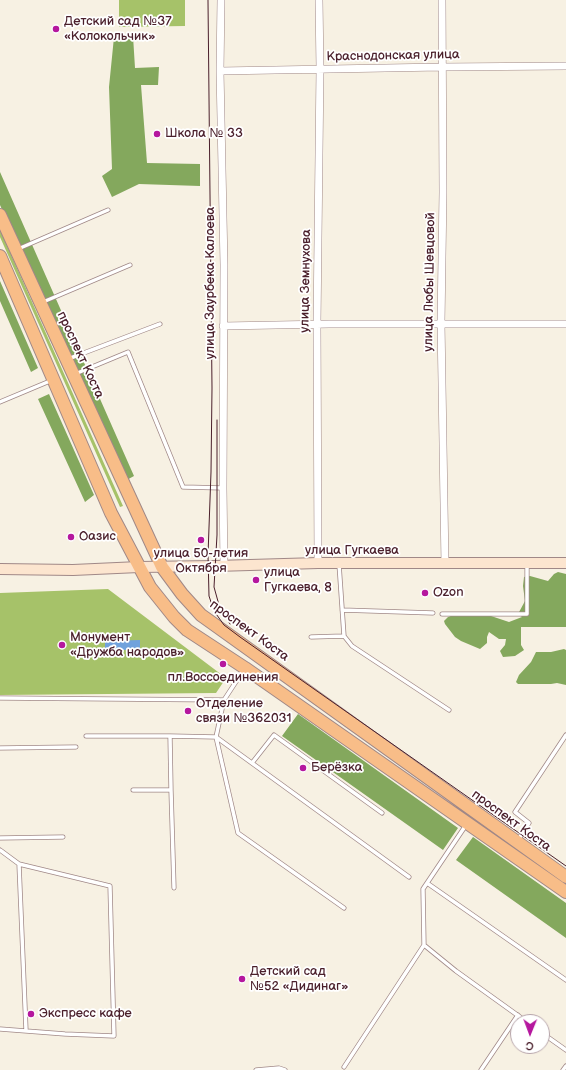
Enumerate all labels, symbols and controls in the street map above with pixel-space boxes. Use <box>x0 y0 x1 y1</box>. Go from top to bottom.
place label: Детский сад №37 «Колокольчик» <box>64 14 172 45</box>
marker: Детский сад №37 «Колокольчик» <box>51 24 61 34</box>
street label: Краснодонская улица <box>326 47 460 65</box>
place label: Школа № 33 <box>165 126 243 142</box>
marker: Школа № 33 <box>152 129 162 139</box>
street label: улица Заурбека Калоева <box>203 207 219 359</box>
street label: улица Любы Шевцовой <box>421 212 439 352</box>
street label: улица Земнухова <box>297 229 315 333</box>
street label: проспект Коста <box>53 309 107 401</box>
place label: Оазис <box>79 529 116 545</box>
marker: Оазис <box>66 532 76 542</box>
marker: улица 50-летия Октября <box>196 535 206 545</box>
street label: улица Гугкаева <box>305 543 399 559</box>
place label: улица 50-летия Октября <box>154 546 248 577</box>
place label: улица Гугкаева, 8 <box>264 565 332 596</box>
marker: улица Гугкаева, 8 <box>251 575 261 585</box>
place label: Ozon <box>433 585 463 601</box>
marker: Ozon <box>420 588 430 598</box>
street label: проспект Коста <box>206 597 292 665</box>
place label: Монумент «Дружба народов» <box>70 630 184 661</box>
marker: Монумент «Дружба народов» <box>57 640 67 650</box>
marker: пл.Воссоединения <box>218 659 228 669</box>
place label: пл.Воссоединения <box>168 670 278 686</box>
place label: Отделение связи №362031 <box>196 696 292 727</box>
marker: Отделение связи №362031 <box>183 706 193 716</box>
place label: Берёзка <box>311 760 362 776</box>
marker: Берёзка <box>298 763 308 773</box>
street label: проспект Коста <box>468 787 554 855</box>
place label: Детский сад №52 «Дидинаг» <box>250 964 348 995</box>
marker: Детский сад №52 «Дидинаг» <box>237 974 247 984</box>
place label: Экспресс кафе <box>39 1006 132 1022</box>
marker: Экспресс кафе <box>26 1009 36 1019</box>
north arrow <box>510 1014 550 1054</box>
text: С <box>526 1039 534 1052</box>

